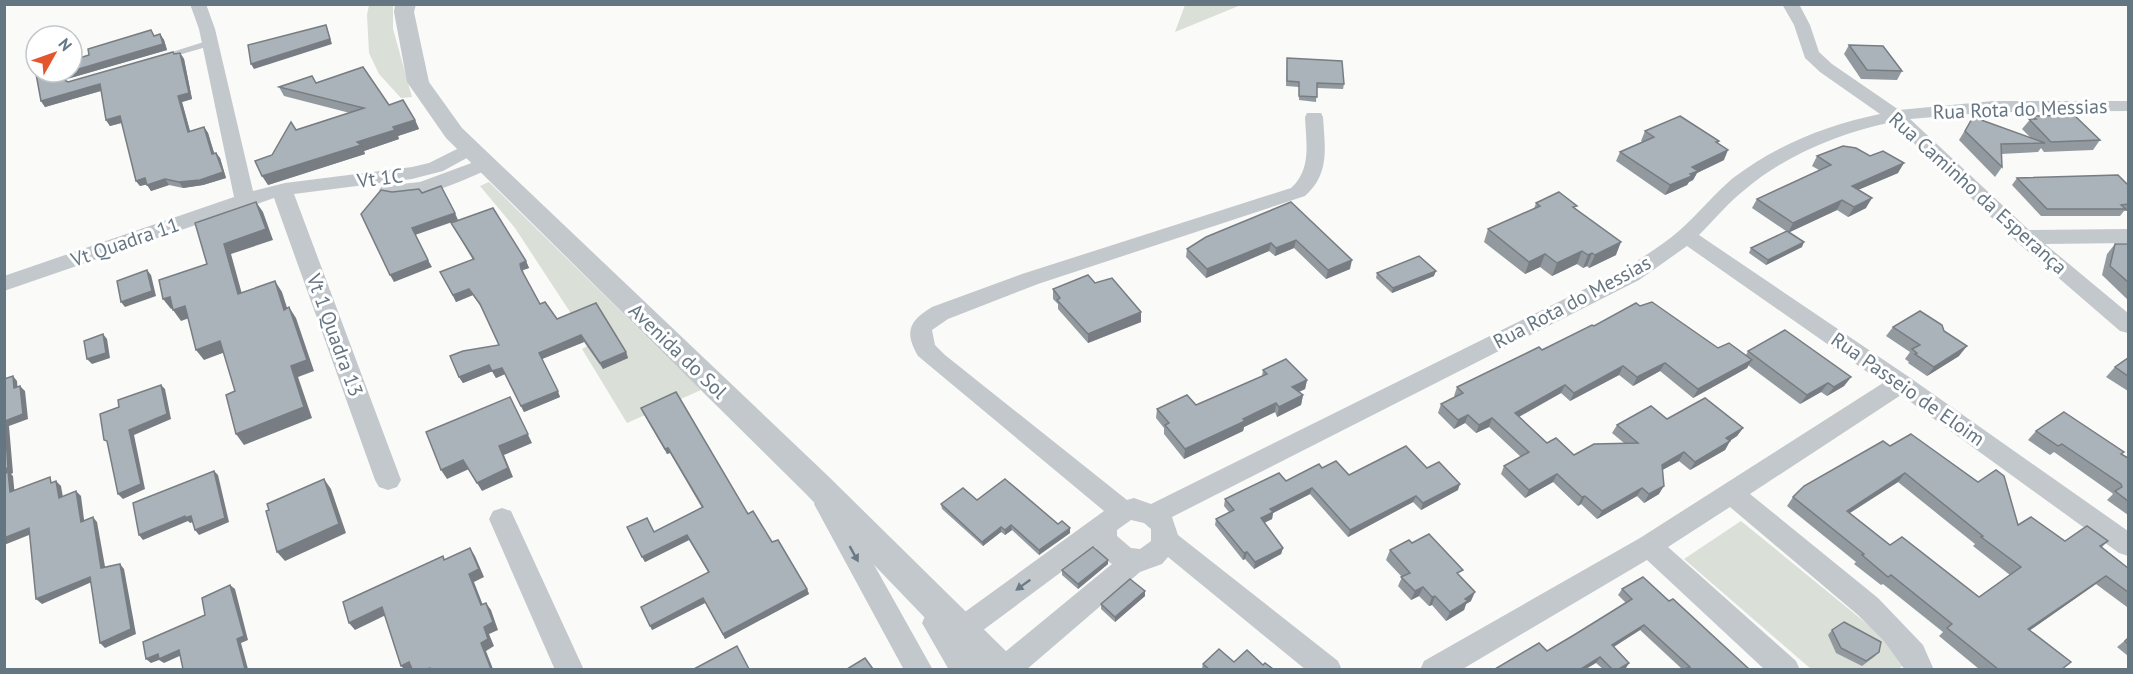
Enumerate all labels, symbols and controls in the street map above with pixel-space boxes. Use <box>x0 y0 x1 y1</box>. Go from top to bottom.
north arrow <box>24 24 84 84</box>
text: N <box>54 34 77 55</box>
street label: Rua Rota do Messias <box>1932 93 2108 125</box>
street label: Rua Caminho da Esperança <box>1883 106 2073 280</box>
street label: Vt 1C <box>355 162 404 194</box>
street label: Vt Quadra 11 <box>67 211 182 273</box>
street label: Rua Rota do Messias <box>1489 249 1655 355</box>
street label: Vt 1 Quadra 13 <box>300 269 369 400</box>
street label: Avenida do Sol <box>623 298 733 405</box>
street label: Rua Passeio de Eloim <box>1826 326 1990 452</box>
one-way arrow <box>849 546 859 563</box>
one-way arrow <box>1015 579 1030 591</box>

